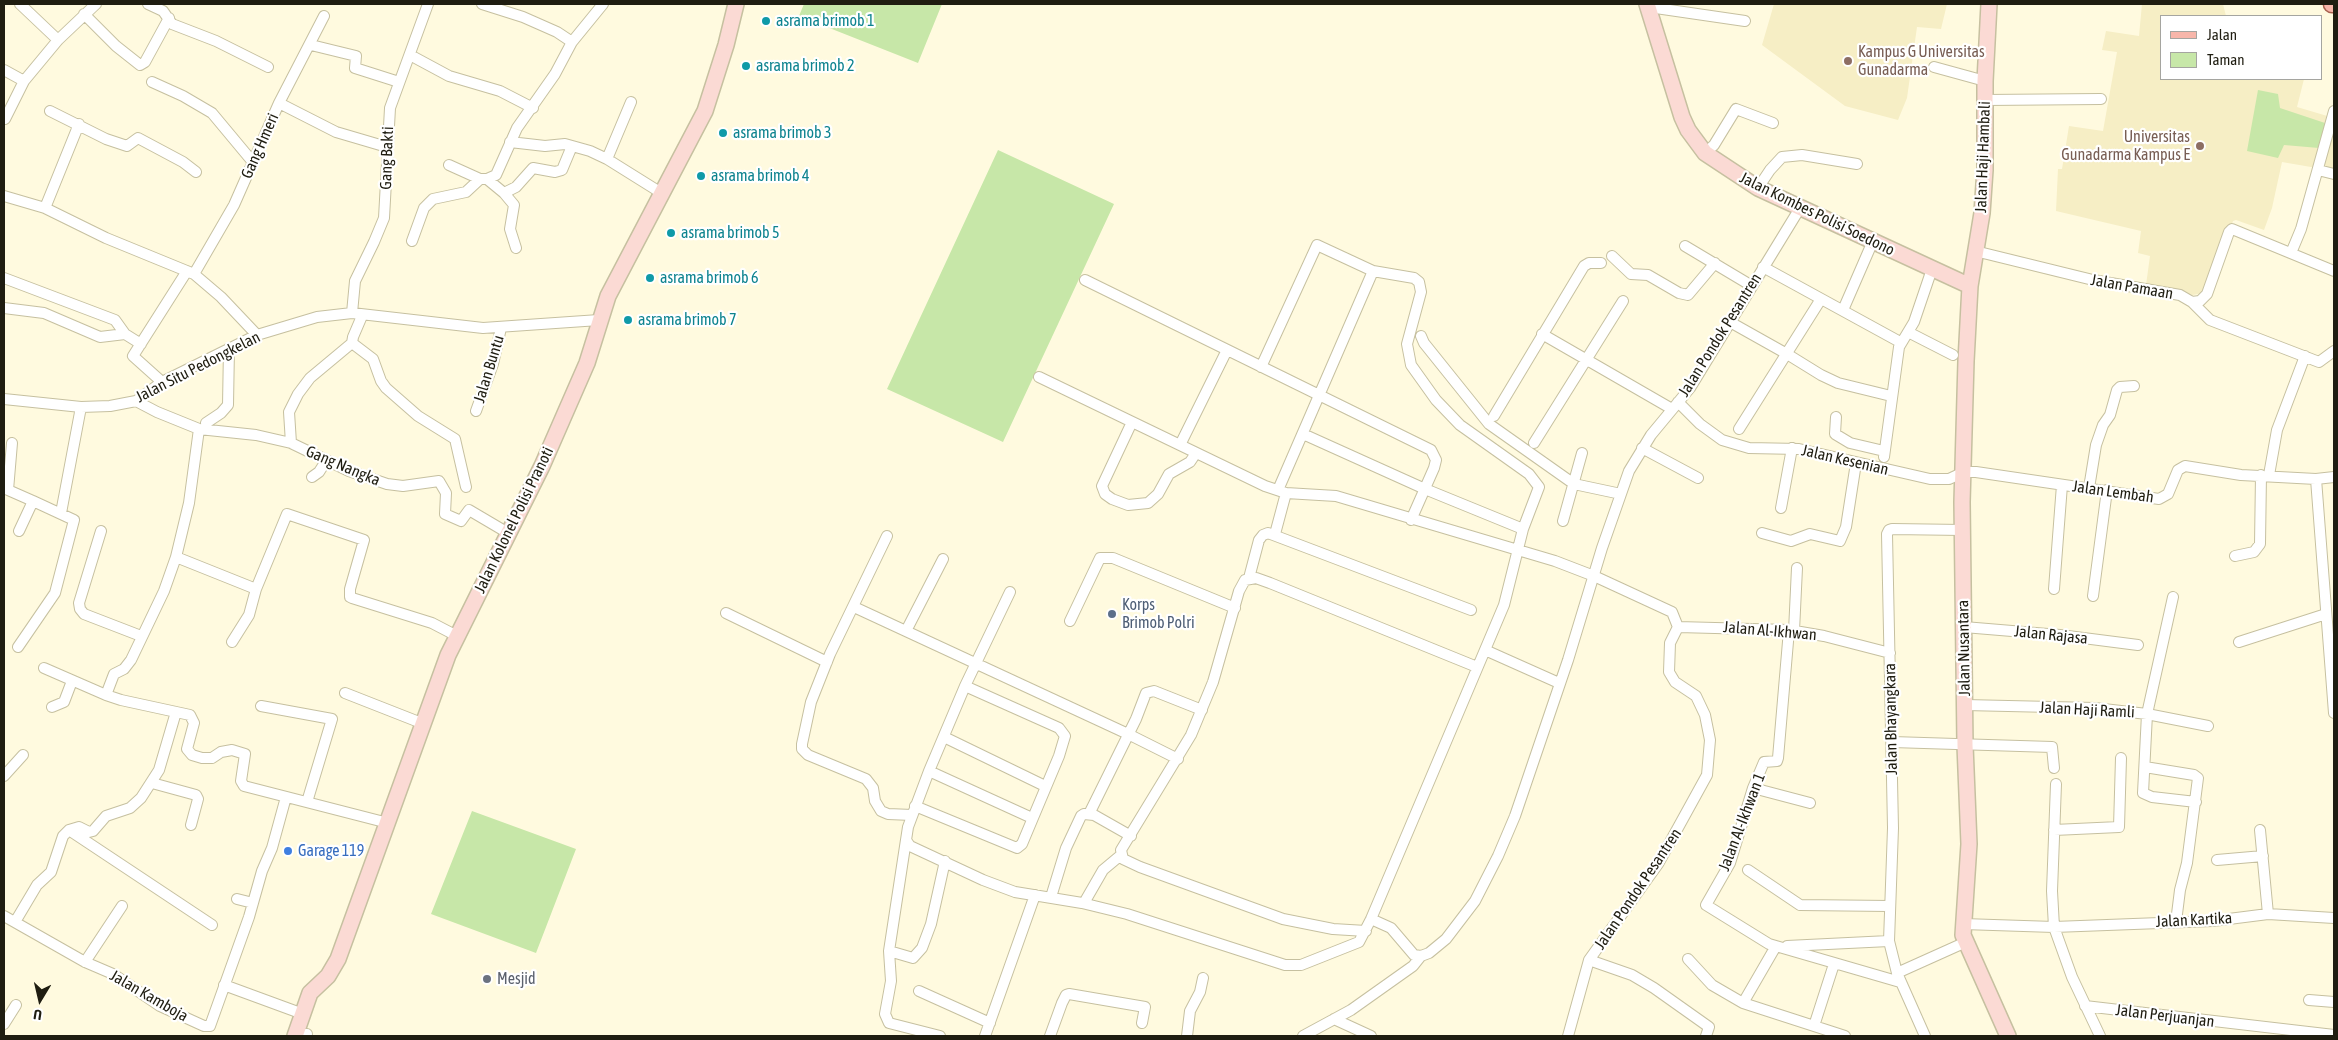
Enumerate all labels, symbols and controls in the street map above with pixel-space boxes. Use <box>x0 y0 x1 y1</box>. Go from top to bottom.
place label: asrama brimob 1 <box>776 11 874 31</box>
marker: asrama brimob 1 <box>760 15 772 27</box>
legend <box>2160 15 2323 80</box>
text: Jalan <box>2207 26 2237 43</box>
place label: Kampus G Universitas Gunadarma <box>1858 42 1985 80</box>
text: Taman <box>2207 51 2245 68</box>
marker: Kampus G Universitas Gunadarma <box>1842 55 1854 67</box>
place label: asrama brimob 2 <box>756 56 854 76</box>
marker: asrama brimob 2 <box>740 60 752 72</box>
street label: Jalan Haji Hambali <box>1971 101 1995 213</box>
street label: Gang Hmeri <box>237 110 283 182</box>
place label: asrama brimob 3 <box>733 123 831 143</box>
street label: Gang Bakti <box>376 126 398 190</box>
marker: asrama brimob 3 <box>717 127 729 139</box>
place label: Universitas Gunadarma Kampus E <box>2061 127 2190 165</box>
marker: Universitas Gunadarma Kampus E <box>2194 140 2206 152</box>
place label: asrama brimob 4 <box>711 166 809 186</box>
street label: Jalan Kombes Polisi Soedono <box>1736 168 1898 260</box>
marker: asrama brimob 4 <box>695 170 707 182</box>
place label: asrama brimob 5 <box>681 223 779 243</box>
marker: asrama brimob 5 <box>665 227 677 239</box>
place label: asrama brimob 6 <box>660 268 758 288</box>
street label: Jalan Pondok Pesantren <box>1674 270 1766 400</box>
street label: Jalan Pamaan <box>2089 270 2175 304</box>
marker: asrama brimob 6 <box>644 272 656 284</box>
place label: asrama brimob 7 <box>638 310 736 330</box>
marker: asrama brimob 7 <box>622 314 634 326</box>
street label: Jalan Situ Pedongkelan <box>133 327 263 407</box>
street label: Jalan Buntu <box>470 333 508 405</box>
street label: Jalan Kesenian <box>1800 441 1890 479</box>
street label: Gang Nangka <box>303 442 383 490</box>
street label: Jalan Kolonel Polisi Pranoti <box>470 444 558 596</box>
street label: Jalan Lembah <box>2071 477 2155 507</box>
place label: Korps Brimob Polri <box>1122 595 1195 633</box>
street label: Jalan Nusantara <box>1954 600 1974 696</box>
marker: Korps Brimob Polri <box>1106 608 1118 620</box>
street label: Jalan Al-Ikhwan <box>1722 617 1818 645</box>
street label: Jalan Rajasa <box>2013 622 2089 648</box>
street label: Jalan Bhayangkara <box>1880 663 1902 775</box>
street label: Jalan Haji Ramli <box>2039 698 2135 722</box>
street label: Jalan Al-Ikhwan 1 <box>1714 770 1770 874</box>
street label: Jalan Pondok Pesantren <box>1590 825 1686 953</box>
place label: Garage 119 <box>298 841 364 861</box>
marker: Garage 119 <box>282 845 294 857</box>
street label: Jalan Kartika <box>2155 908 2233 932</box>
street label: Jalan Kamboja <box>107 966 191 1026</box>
place label: Mesjid <box>497 969 536 989</box>
marker: Mesjid <box>481 973 493 985</box>
north arrow <box>15 975 65 1025</box>
street label: Jalan Perjuanjan <box>2115 1000 2215 1032</box>
text: U <box>32 1006 43 1023</box>

